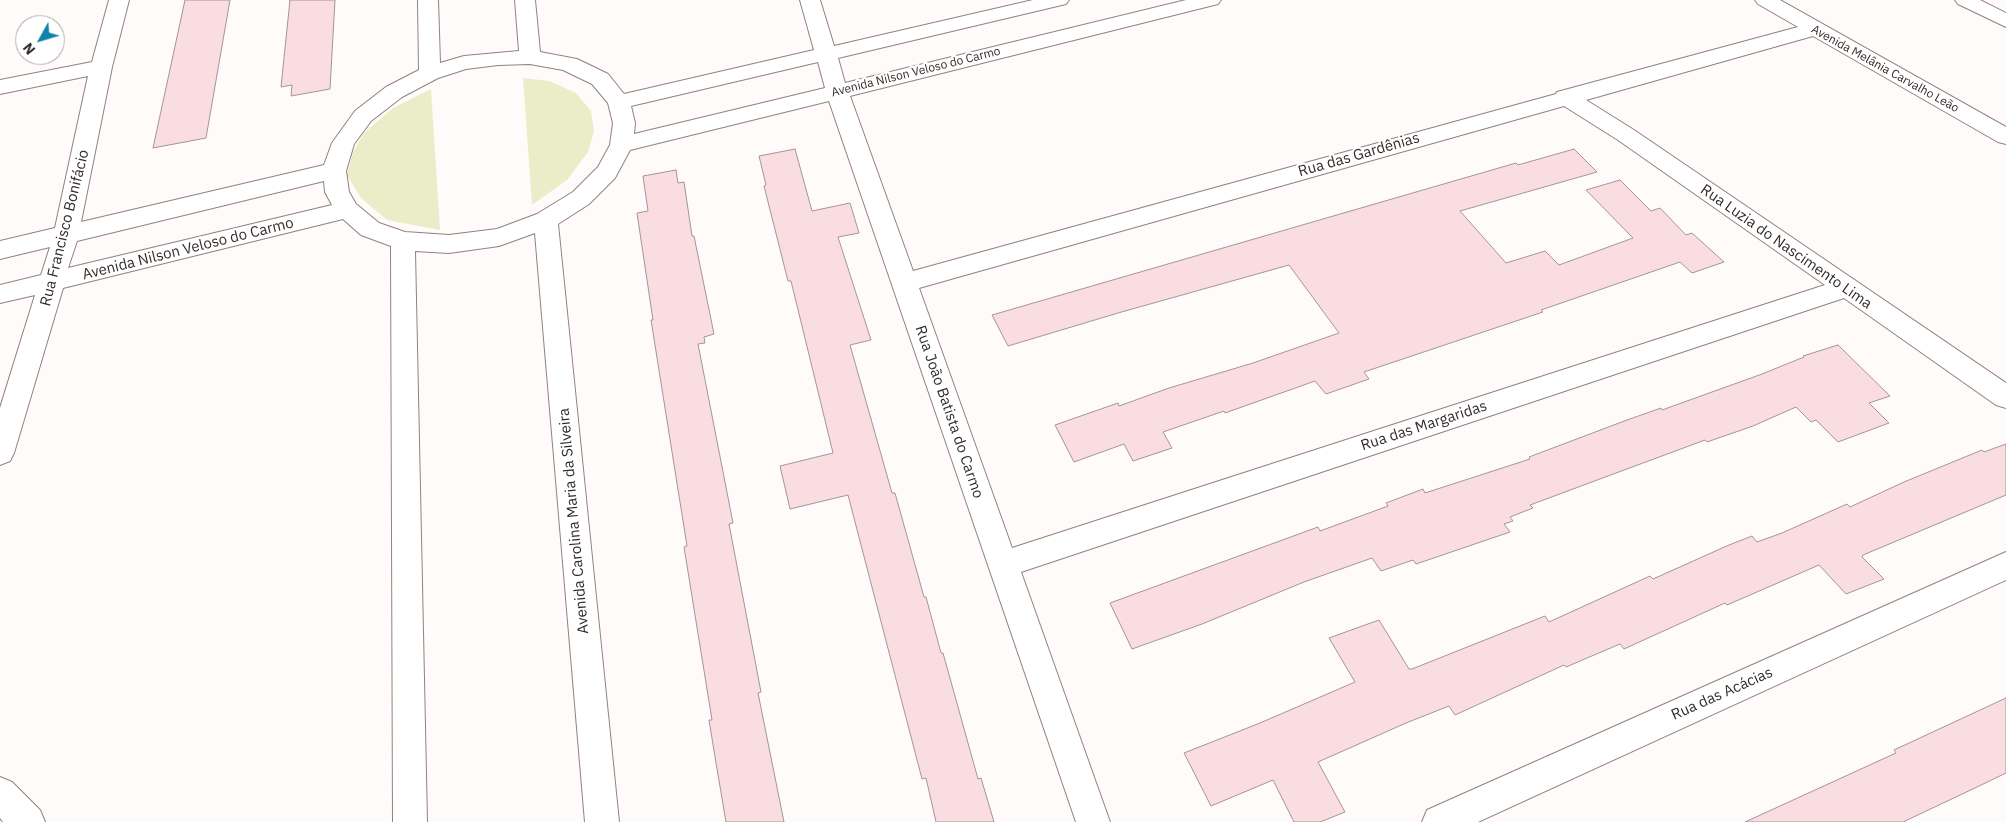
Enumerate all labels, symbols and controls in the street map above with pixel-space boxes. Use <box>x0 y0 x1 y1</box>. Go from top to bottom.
north arrow <box>15 15 65 65</box>
street label: Avenida Melânia Carvalho Leão <box>1809 22 1961 116</box>
text: N <box>19 39 39 58</box>
street label: Avenida Nilson Veloso do Carmo <box>830 44 1002 100</box>
street label: Rua das Gardênias <box>1296 129 1422 181</box>
street label: Rua Francisco Bonifácio <box>37 148 93 308</box>
street label: Rua Luzia do Nascimento Lima <box>1697 181 1875 313</box>
street label: Avenida Nilson Veloso do Carmo <box>80 214 296 284</box>
street label: Rua João Batista do Carmo <box>911 323 987 501</box>
street label: Rua das Margaridas <box>1359 397 1489 455</box>
street label: Avenida Carolina Maria da Silveira <box>555 407 593 635</box>
street label: Rua das Acácias <box>1669 664 1775 724</box>

